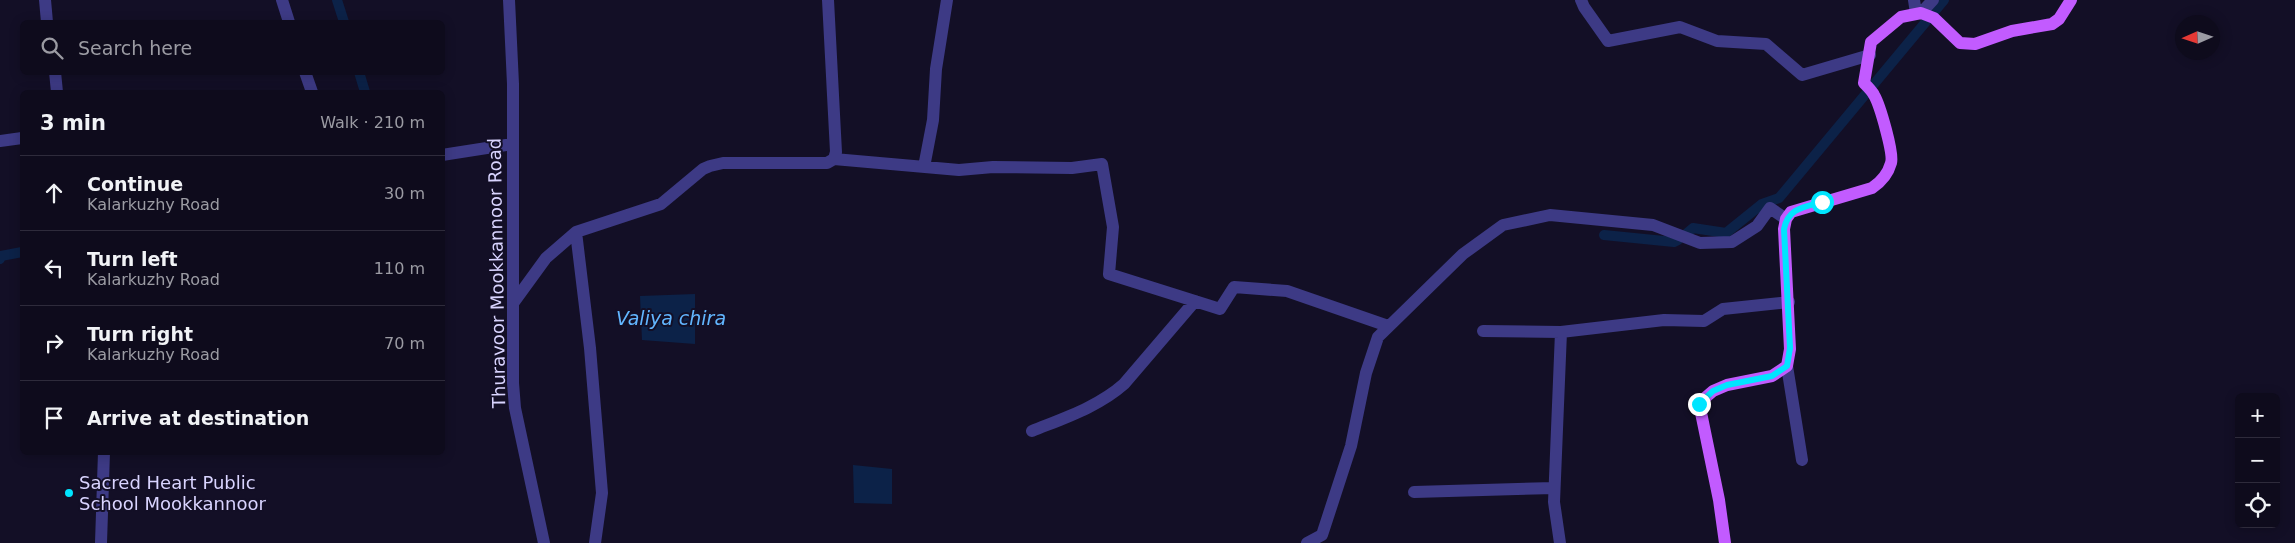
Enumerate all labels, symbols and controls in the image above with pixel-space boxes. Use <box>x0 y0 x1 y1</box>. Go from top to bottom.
north arrow <box>2175 15 2220 60</box>
search box <box>20 20 445 75</box>
icon: search <box>38 34 66 62</box>
text: Search here <box>78 37 192 59</box>
text: 3 min <box>40 111 106 135</box>
text: Walk · 210 m <box>320 113 425 132</box>
street label: Thuravoor Mookkannoor Road <box>484 138 509 409</box>
text: Continue <box>87 173 183 195</box>
icon: ahead <box>40 179 68 207</box>
text: 30 m <box>384 184 425 203</box>
route start <box>1811 191 1834 214</box>
text: Kalarkuzhy Road <box>87 195 220 214</box>
text: Turn left <box>87 248 178 270</box>
icon: left <box>40 254 68 282</box>
text: 110 m <box>374 259 425 278</box>
text: Kalarkuzhy Road <box>87 270 220 289</box>
water label: Valiya chira <box>616 307 726 329</box>
text: Turn right <box>87 323 193 345</box>
icon: right <box>40 329 68 357</box>
text: 70 m <box>384 334 425 353</box>
text: Kalarkuzhy Road <box>87 345 220 364</box>
route end <box>1688 393 1711 416</box>
map controls <box>2235 393 2280 528</box>
button: + <box>2235 393 2280 438</box>
icon: arrive <box>40 404 68 432</box>
text: Arrive at destination <box>87 407 309 429</box>
button: − <box>2235 438 2280 483</box>
place label: Sacred Heart Public School Mookkannoor <box>79 472 266 514</box>
button: locate <box>2235 483 2280 528</box>
marker: Sacred Heart Public School Mookkannoor <box>63 487 75 499</box>

